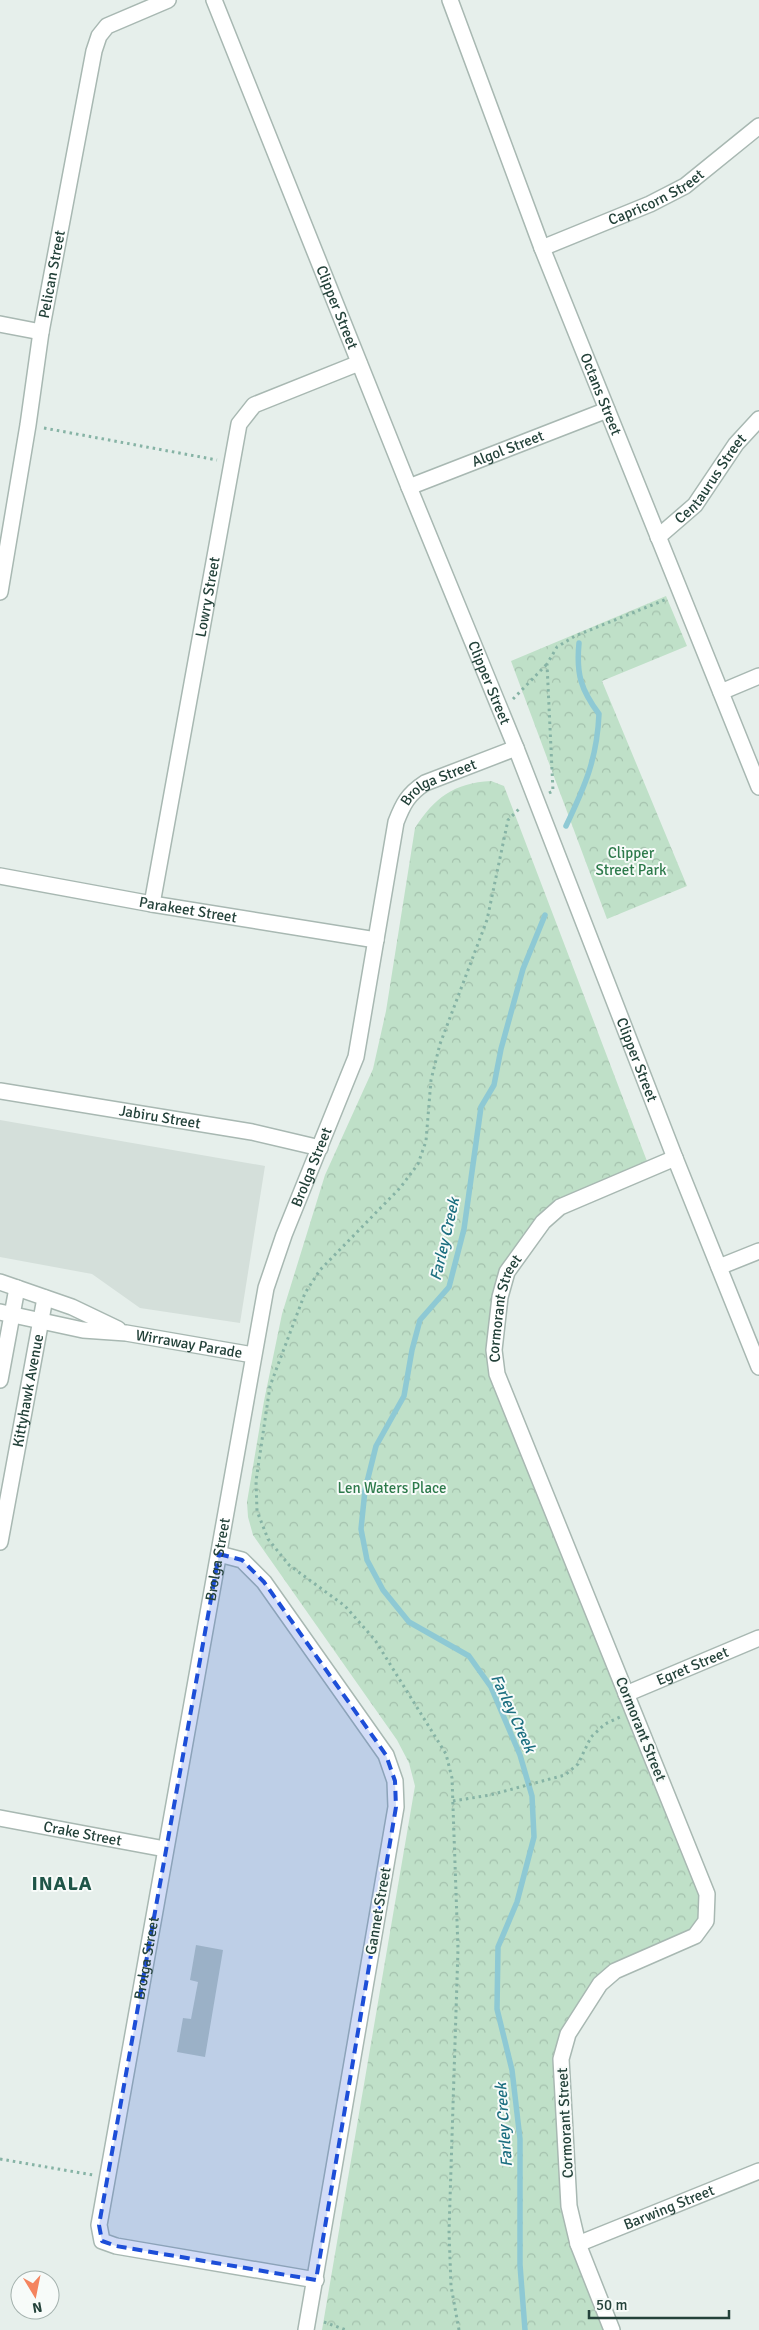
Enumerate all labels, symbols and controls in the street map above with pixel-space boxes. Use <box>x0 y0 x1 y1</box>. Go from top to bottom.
street label: Capricorn Street <box>606 165 708 229</box>
street label: Pelican Street <box>35 229 69 320</box>
street label: Clipper Street <box>312 263 362 352</box>
street label: Octans Street <box>576 350 625 438</box>
street label: Algol Street <box>469 426 546 471</box>
street label: Centaurus Street <box>671 430 750 528</box>
street label: Lowry Street <box>192 555 224 639</box>
street label: Clipper Street <box>464 638 514 727</box>
street label: Brolga Street <box>397 755 479 809</box>
park label: Clipper Street Park <box>595 844 667 879</box>
street label: Parakeet Street <box>138 893 238 927</box>
street label: Clipper Street <box>612 1015 661 1104</box>
street label: Jabiru Street <box>118 1102 202 1132</box>
street label: Brolga Street <box>287 1125 336 1210</box>
water label: Farley Creek <box>426 1194 465 1283</box>
street label: Cormorant Street <box>485 1251 526 1363</box>
street label: Wirraway Parade <box>134 1326 244 1362</box>
street label: Kittyhawk Avenue <box>9 1332 47 1449</box>
park label: Len Waters Place <box>337 1479 447 1497</box>
street label: Brolga Street <box>201 1516 234 1603</box>
street label: Egret Street <box>654 1643 731 1689</box>
water label: Farley Creek <box>486 1671 541 1758</box>
street label: Cormorant Street <box>612 1674 670 1784</box>
street label: Crake Street <box>42 1817 123 1850</box>
street label: Gannet Street <box>361 1866 395 1956</box>
district label: INALA <box>31 1871 93 1896</box>
street label: Brolga Street <box>130 1915 163 2001</box>
street label: Cormorant Street <box>553 2067 577 2179</box>
water label: Farley Creek <box>491 2080 517 2168</box>
street label: Barwing Street <box>621 2181 717 2234</box>
north arrow <box>10 2270 60 2320</box>
scale bar <box>589 2288 729 2320</box>
text: 50 m <box>596 2296 627 2314</box>
text: N <box>31 2298 43 2317</box>

